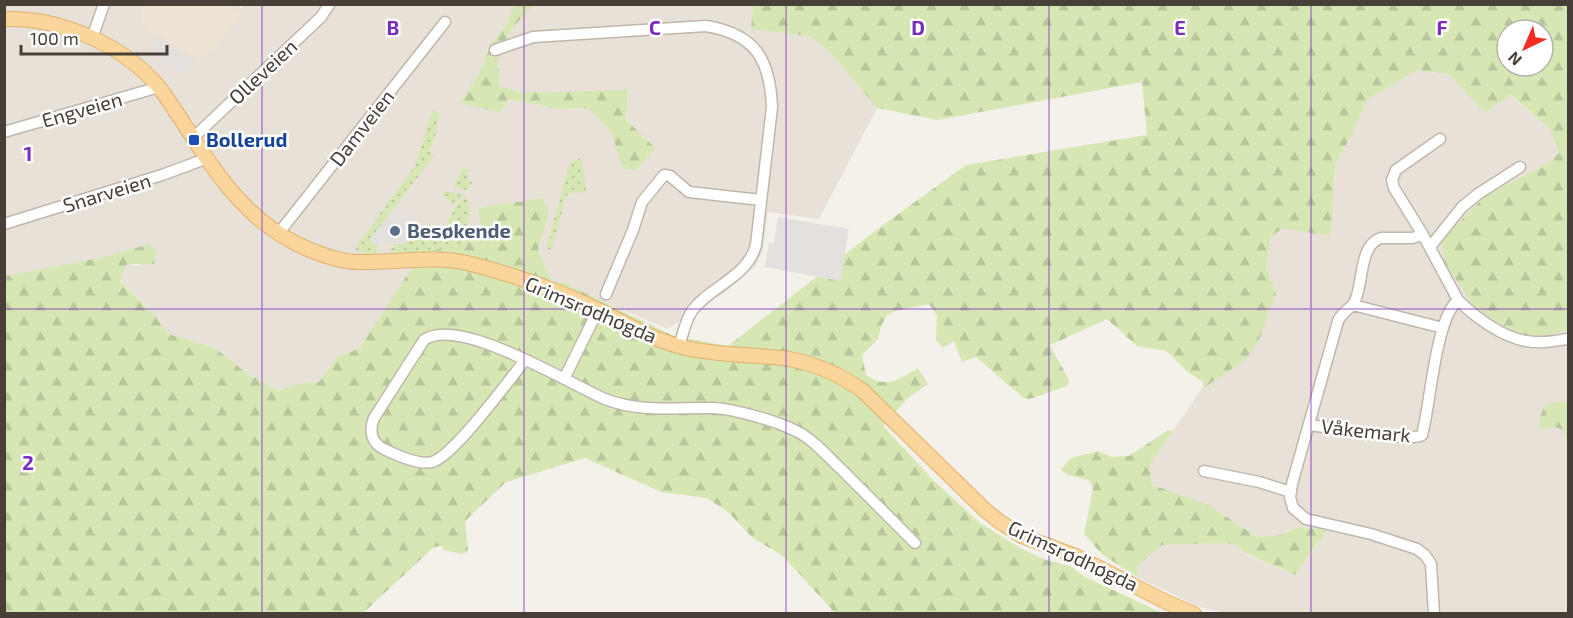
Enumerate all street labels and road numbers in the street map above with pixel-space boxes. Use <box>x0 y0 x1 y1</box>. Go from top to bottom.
street label: Olleveien <box>223 34 301 109</box>
street label: Damveien <box>324 84 398 170</box>
street label: Engveien <box>39 86 125 132</box>
street label: Snarveien <box>60 167 153 217</box>
street label: Grimsrødhøgda <box>522 271 661 348</box>
street label: Våkemark <box>1320 413 1412 447</box>
street label: Grimsrødhøgda <box>1005 515 1142 596</box>

